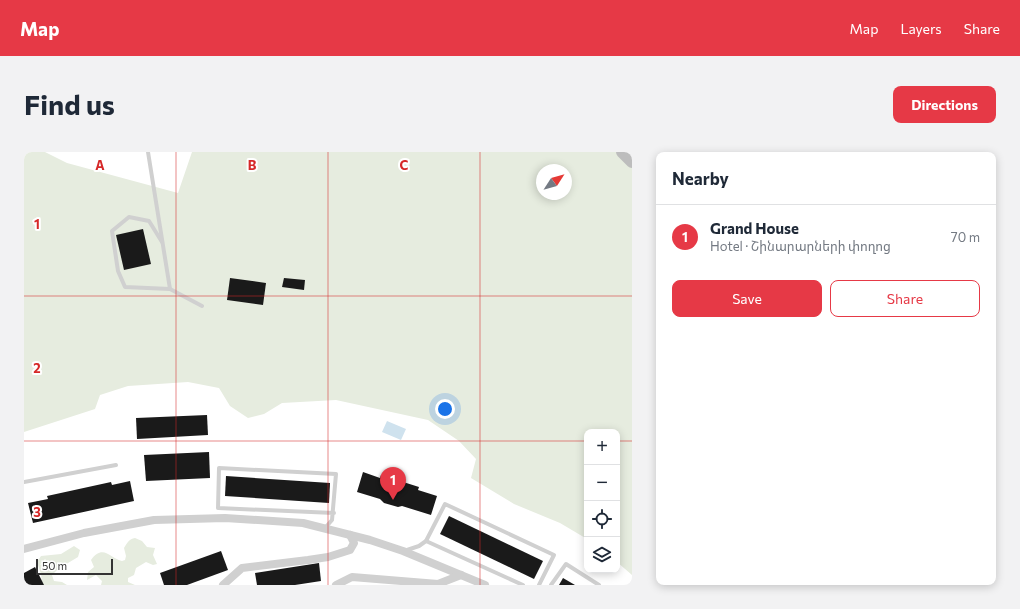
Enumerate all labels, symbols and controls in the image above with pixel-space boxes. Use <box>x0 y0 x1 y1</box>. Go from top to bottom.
text: Map <box>20 17 59 40</box>
text: Map <box>850 20 878 37</box>
text: Layers <box>900 20 942 37</box>
text: Share <box>964 20 1000 37</box>
button: Directions <box>893 86 996 123</box>
text: Find us <box>24 87 115 121</box>
text: A <box>95 157 105 173</box>
text: B <box>248 157 257 173</box>
text: C <box>400 157 409 173</box>
north arrow <box>536 164 572 200</box>
text: Nearby <box>672 168 729 189</box>
text: 1 <box>34 216 40 232</box>
text: Grand House <box>710 219 799 237</box>
text: 1 <box>682 229 688 245</box>
text: 70 m <box>951 229 980 245</box>
text: Hotel · Շինարարների փողոց <box>710 238 891 254</box>
button: Save <box>672 280 822 317</box>
button: Share <box>830 280 980 317</box>
text: 2 <box>33 360 41 376</box>
your location <box>435 399 455 419</box>
map controls <box>584 429 620 573</box>
button: + <box>584 429 620 465</box>
button: − <box>584 465 620 501</box>
pin: 1 <box>380 467 406 500</box>
button: locate <box>584 501 620 537</box>
text: 3 <box>33 504 41 520</box>
button: layers <box>584 537 620 573</box>
scale bar <box>36 557 113 576</box>
text: 50 m <box>42 559 67 572</box>

